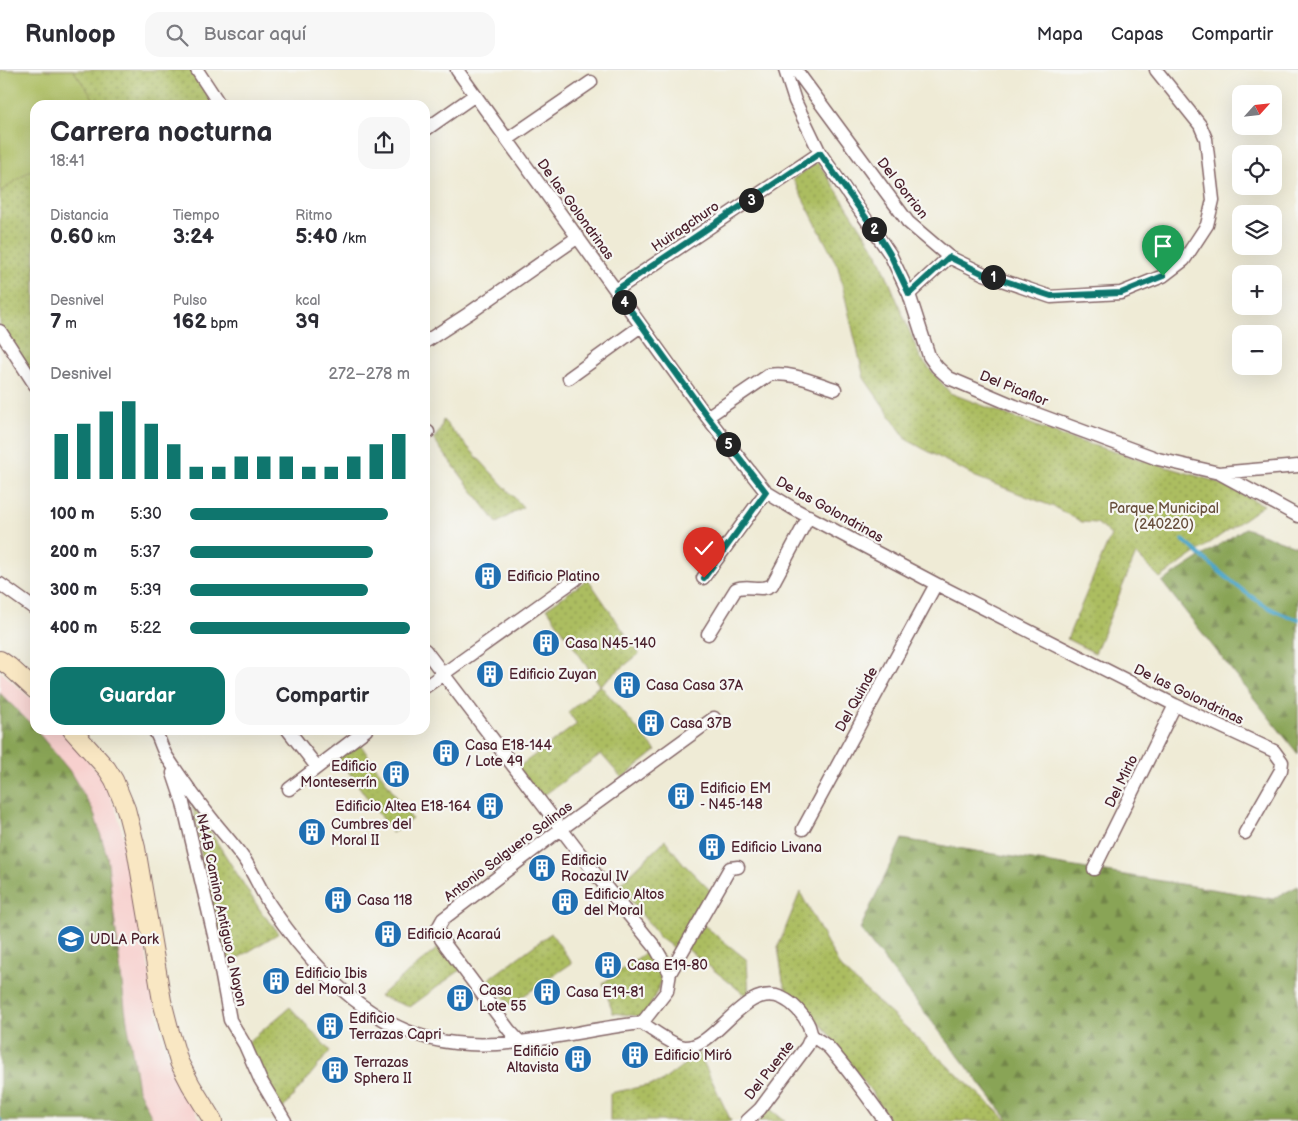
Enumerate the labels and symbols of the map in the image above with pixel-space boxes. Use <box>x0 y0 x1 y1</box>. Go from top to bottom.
north arrow <box>1232 85 1282 135</box>
street label: Del Gorrion <box>873 154 932 222</box>
street label: De las Golondrinas <box>533 156 618 263</box>
pin: 3 <box>738 188 764 212</box>
street label: Huiragchuro <box>648 198 722 255</box>
pin: 2 <box>862 216 886 242</box>
pin <box>1142 225 1184 276</box>
pin: 1 <box>980 264 1006 290</box>
pin: 4 <box>612 290 636 314</box>
street label: Del Picaflor <box>977 367 1051 410</box>
pin: 5 <box>716 432 740 456</box>
street label: De las Golondrinas <box>773 473 886 546</box>
park label: Parque Municipal (240220) <box>1109 500 1219 533</box>
pin <box>683 527 725 578</box>
building icon: Edificio Platino <box>473 561 503 591</box>
place label: Edificio Platino <box>507 568 600 585</box>
building icon: Casa N45-140 <box>531 628 561 658</box>
place label: Casa N45-140 <box>565 635 656 652</box>
building icon: Edificio Zuyan <box>475 659 505 689</box>
street label: De las Golondrinas <box>1131 660 1247 728</box>
street label: Del Quinde <box>832 664 881 735</box>
place label: Edificio Zuyan <box>509 666 597 683</box>
building icon: Casa Casa 37A <box>612 670 642 700</box>
place label: Casa Casa 37A <box>646 677 744 694</box>
building icon: Casa 37B <box>636 708 666 738</box>
place label: Casa 37B <box>670 715 732 732</box>
place label: Casa E18-144 / Lote 49 <box>465 737 552 770</box>
building icon: Casa E18-144 / Lote 49 <box>431 738 461 768</box>
street label: Del Mirlo <box>1101 752 1142 810</box>
place label: Edificio Monteserrín <box>300 758 377 791</box>
building icon: Edificio Monteserrín <box>381 759 411 789</box>
place label: Edificio EM - N45-148 <box>700 780 771 813</box>
building icon: Edificio EM - N45-148 <box>666 781 696 811</box>
building icon: Edificio Altea E18-164 <box>475 791 505 821</box>
place label: Edificio Altea E18-164 <box>335 798 471 815</box>
street label: Antonio Salguero Salinas <box>441 798 576 905</box>
street label: N44B Camino Antiguo a Nayon <box>193 812 250 1008</box>
place label: Cumbres del Moral II <box>331 816 412 849</box>
building icon: Cumbres del Moral II <box>297 817 327 847</box>
building icon: Edificio Livana <box>697 832 727 862</box>
place label: Edificio Livana <box>731 839 822 856</box>
place label: Edificio Rocazul IV <box>561 852 629 885</box>
building icon: Edificio Rocazul IV <box>527 853 557 883</box>
building icon: Casa 118 <box>323 885 353 915</box>
place label: Edificio Altos del Moral <box>584 886 664 919</box>
building icon: Edificio Altos del Moral <box>550 887 580 917</box>
place label: Casa 118 <box>357 892 413 909</box>
building icon: Edificio Acaraú <box>373 919 403 949</box>
school or university icon: UDLA Park <box>56 924 86 954</box>
place label: Edificio Acaraú <box>407 926 501 943</box>
place label: UDLA Park <box>90 931 159 948</box>
building icon: Casa E19-80 <box>593 950 623 980</box>
place label: Casa E19-80 <box>627 957 708 974</box>
place label: Edificio Ibis del Moral 3 <box>295 965 367 998</box>
building icon: Edificio Ibis del Moral 3 <box>261 966 291 996</box>
building icon: Casa E19-81 <box>532 977 562 1007</box>
place label: Casa Lote 55 <box>479 982 526 1015</box>
building icon: Casa Lote 55 <box>445 983 475 1013</box>
place label: Casa E19-81 <box>566 984 644 1001</box>
place label: Edificio Terrazas Capri <box>349 1010 441 1043</box>
building icon: Edificio Terrazas Capri <box>315 1011 345 1041</box>
street label: Del Puente <box>741 1037 798 1103</box>
building icon: Edificio Miró <box>620 1040 650 1070</box>
place label: Edificio Altavista <box>507 1043 559 1076</box>
building icon: Edificio Altavista <box>563 1044 593 1074</box>
place label: Edificio Miró <box>654 1047 732 1064</box>
place label: Terrazas Sphera II <box>354 1054 412 1087</box>
building icon: Terrazas Sphera II <box>320 1055 350 1085</box>

